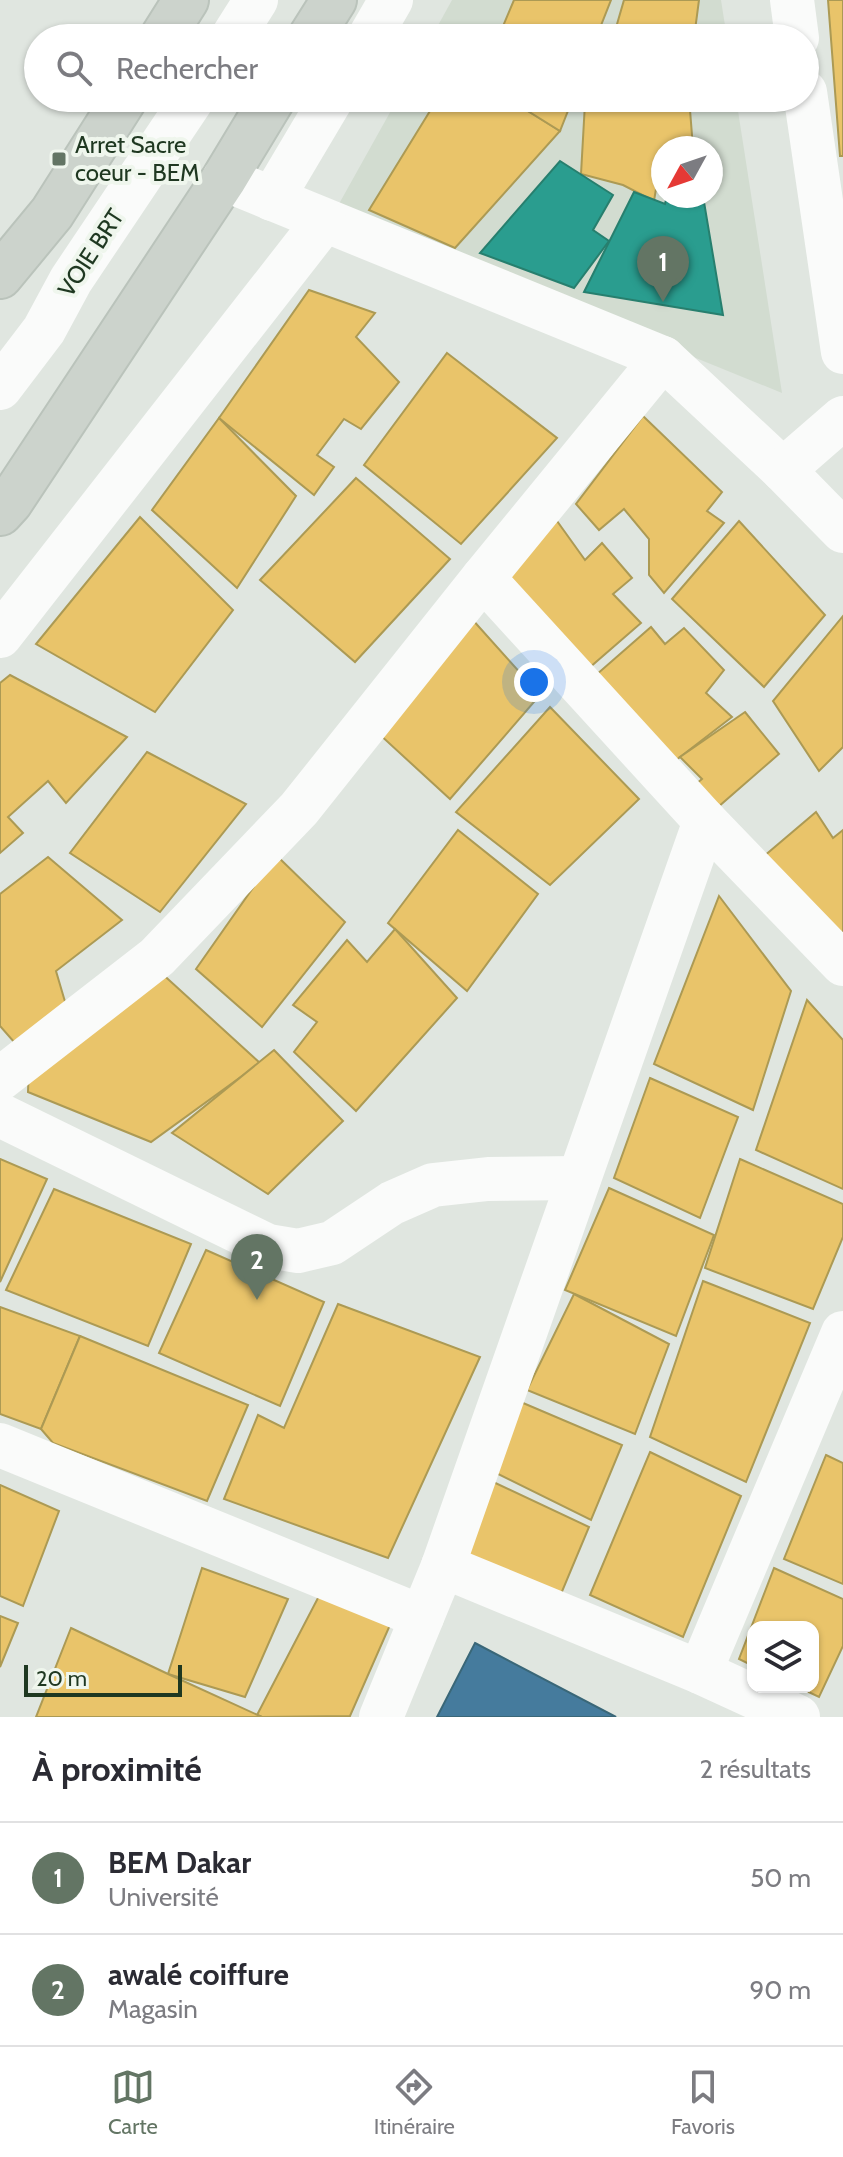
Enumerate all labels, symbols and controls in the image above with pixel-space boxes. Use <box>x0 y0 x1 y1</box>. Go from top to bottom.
search box <box>24 24 819 112</box>
icon: search <box>52 46 96 90</box>
text: Rechercher <box>116 50 258 87</box>
place label: Arret Sacre coeur - BEM <box>75 130 199 187</box>
north arrow <box>651 136 723 208</box>
marker: Arret Sacre coeur - BEM <box>50 150 68 168</box>
street label: VOIE BRT <box>51 203 130 302</box>
pin: 1 <box>637 236 689 302</box>
your location <box>514 662 554 702</box>
pin: 2 <box>231 1234 283 1300</box>
map controls <box>747 1621 819 1693</box>
button: layers <box>747 1621 819 1693</box>
scale bar <box>24 1661 182 1697</box>
text: 20 m <box>36 1665 87 1692</box>
text: À proximité <box>32 1748 202 1790</box>
text: 2 résultats <box>699 1753 811 1785</box>
text: BEM Dakar <box>108 1844 251 1881</box>
text: 1 <box>53 1862 63 1894</box>
text: 50 m <box>750 1862 811 1894</box>
text: Université <box>108 1881 219 1913</box>
text: awalé coiffure <box>108 1956 289 1993</box>
text: 2 <box>51 1974 65 2006</box>
text: 90 m <box>749 1974 811 2006</box>
text: Magasin <box>108 1993 198 2025</box>
tab: Carte <box>108 2065 158 2140</box>
tab: Itinéraire <box>374 2065 455 2140</box>
tab: Favoris <box>671 2065 735 2140</box>

